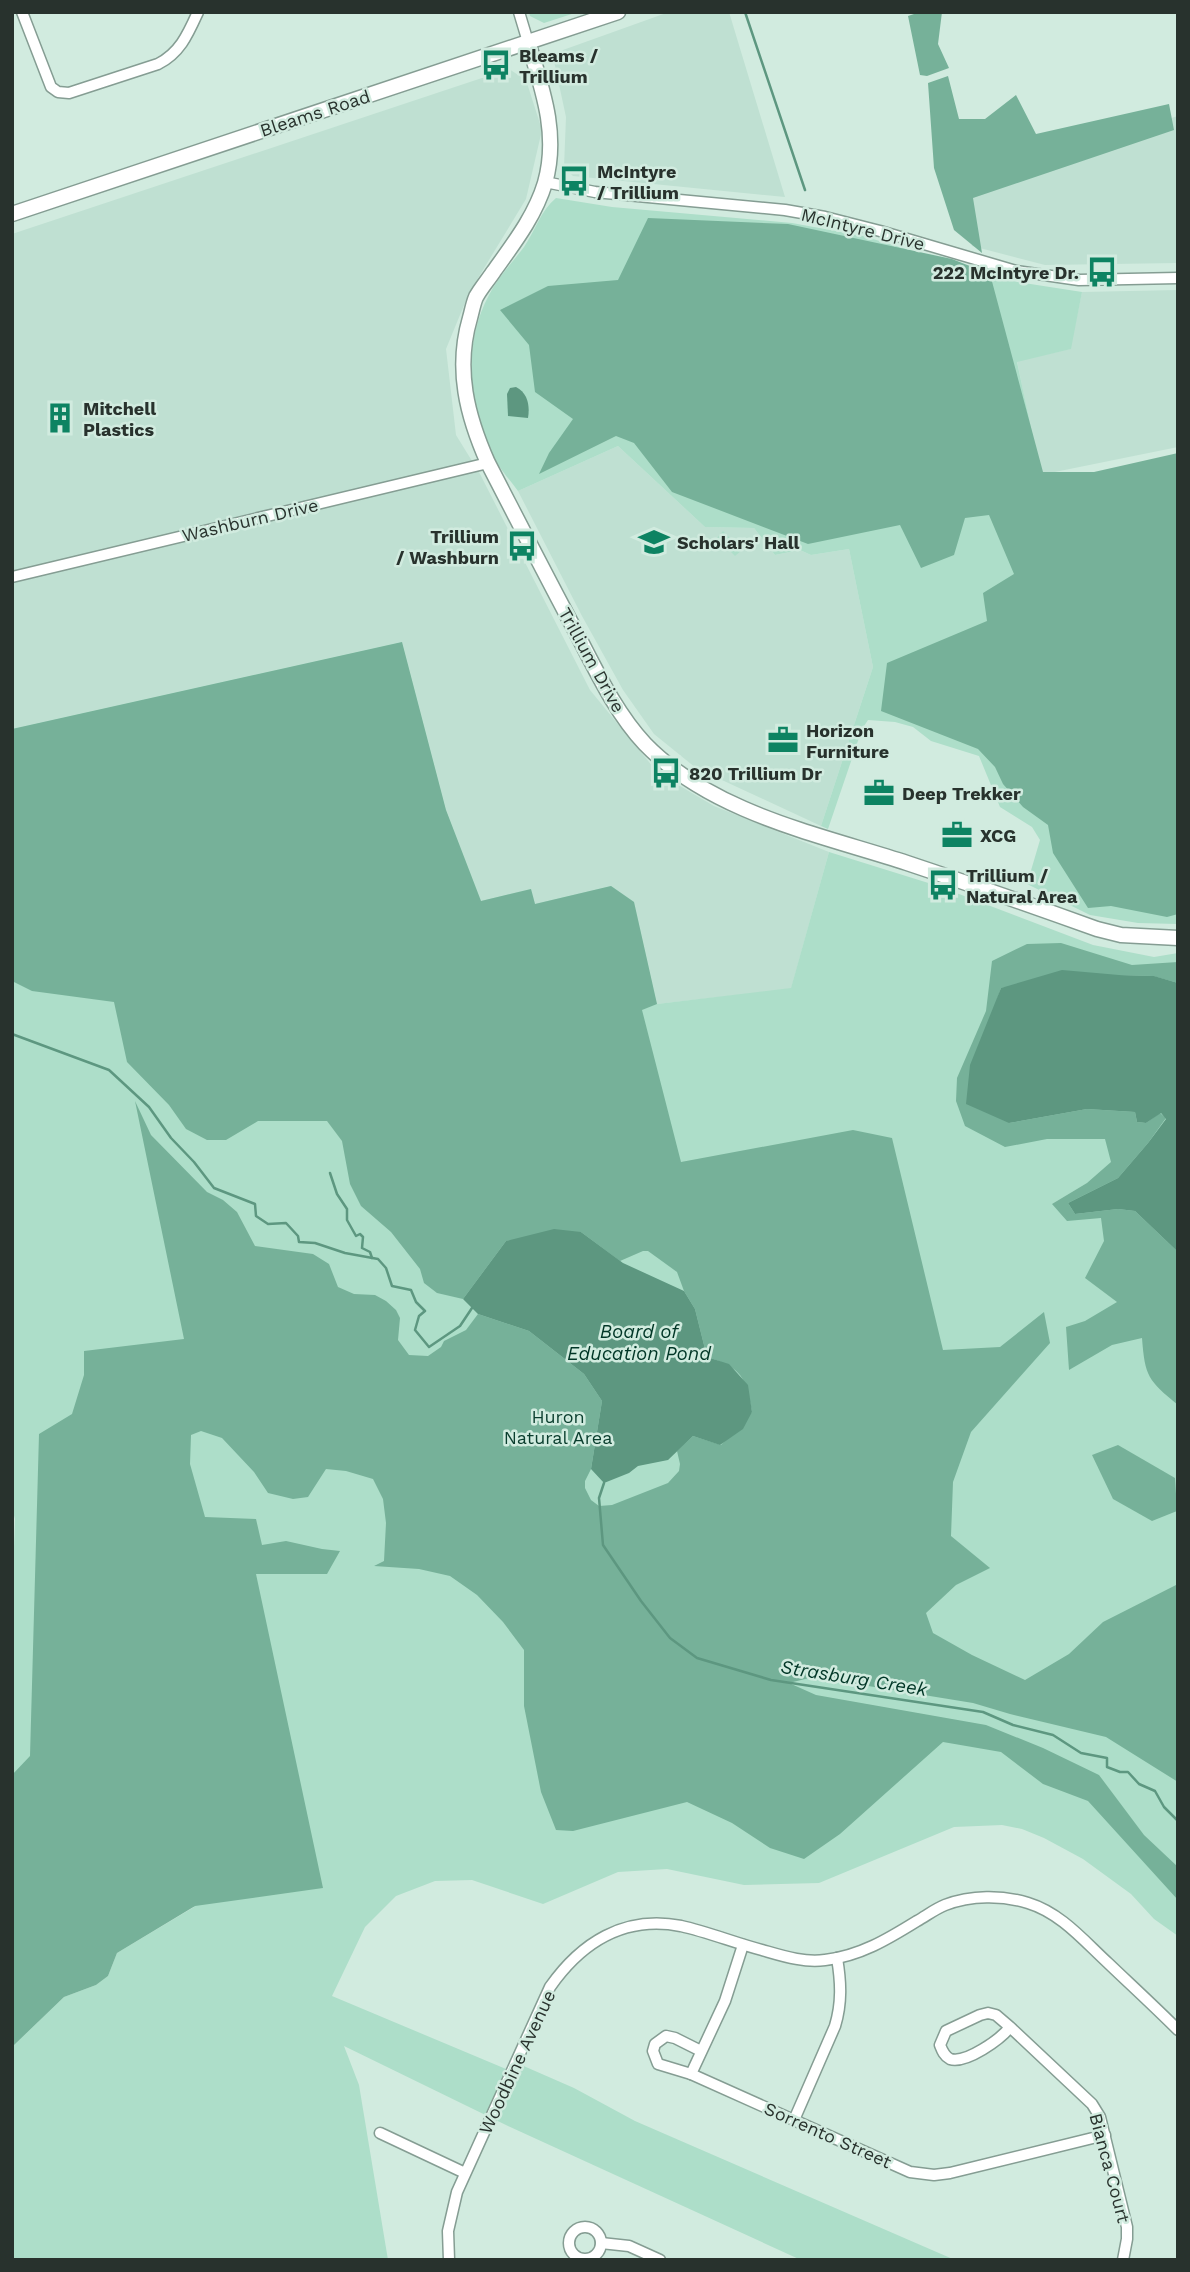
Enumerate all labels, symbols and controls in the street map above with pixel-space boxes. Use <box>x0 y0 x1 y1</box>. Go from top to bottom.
place label: Bleams / Trillium <box>519 45 599 87</box>
bus stop icon: Bleams / Trillium <box>479 48 513 82</box>
street label: Bleams Road <box>257 85 373 141</box>
place label: McIntyre / Trillium <box>597 161 679 203</box>
bus stop icon: McIntyre / Trillium <box>557 164 591 198</box>
street label: McIntyre Drive <box>799 203 927 255</box>
bus stop icon: 222 McIntyre Dr. <box>1085 255 1119 289</box>
place label: 222 McIntyre Dr. <box>933 262 1079 283</box>
place label: Mitchell Plastics <box>83 398 156 440</box>
building icon: Mitchell Plastics <box>43 401 77 435</box>
street label: Washburn Drive <box>180 494 320 546</box>
school or university icon: Scholars' Hall <box>637 525 671 559</box>
place label: Trillium / Washburn <box>396 526 499 568</box>
bus stop icon: Trillium / Washburn <box>505 529 539 563</box>
place label: Scholars' Hall <box>677 532 800 553</box>
street label: Trillium Drive <box>555 604 629 716</box>
place label: Horizon Furniture <box>806 720 889 762</box>
office icon: Horizon Furniture <box>766 723 800 757</box>
bus stop icon: 820 Trillium Dr <box>649 756 683 790</box>
place label: 820 Trillium Dr <box>689 763 822 784</box>
office icon: Deep Trekker <box>862 776 896 810</box>
place label: Deep Trekker <box>902 783 1021 804</box>
office icon: XCG <box>940 818 974 852</box>
place label: XCG <box>980 825 1016 846</box>
place label: Trillium / Natural Area <box>966 865 1078 907</box>
bus stop icon: Trillium / Natural Area <box>926 868 960 902</box>
water label: Board of Education Pond <box>567 1320 712 1365</box>
park label: Huron Natural Area <box>504 1406 612 1448</box>
water label: Strasburg Creek <box>779 1655 930 1701</box>
street label: Woodbine Avenue <box>474 1987 560 2137</box>
street label: Sorrento Street <box>761 2098 895 2173</box>
street label: Bianca Court <box>1085 2111 1135 2225</box>

